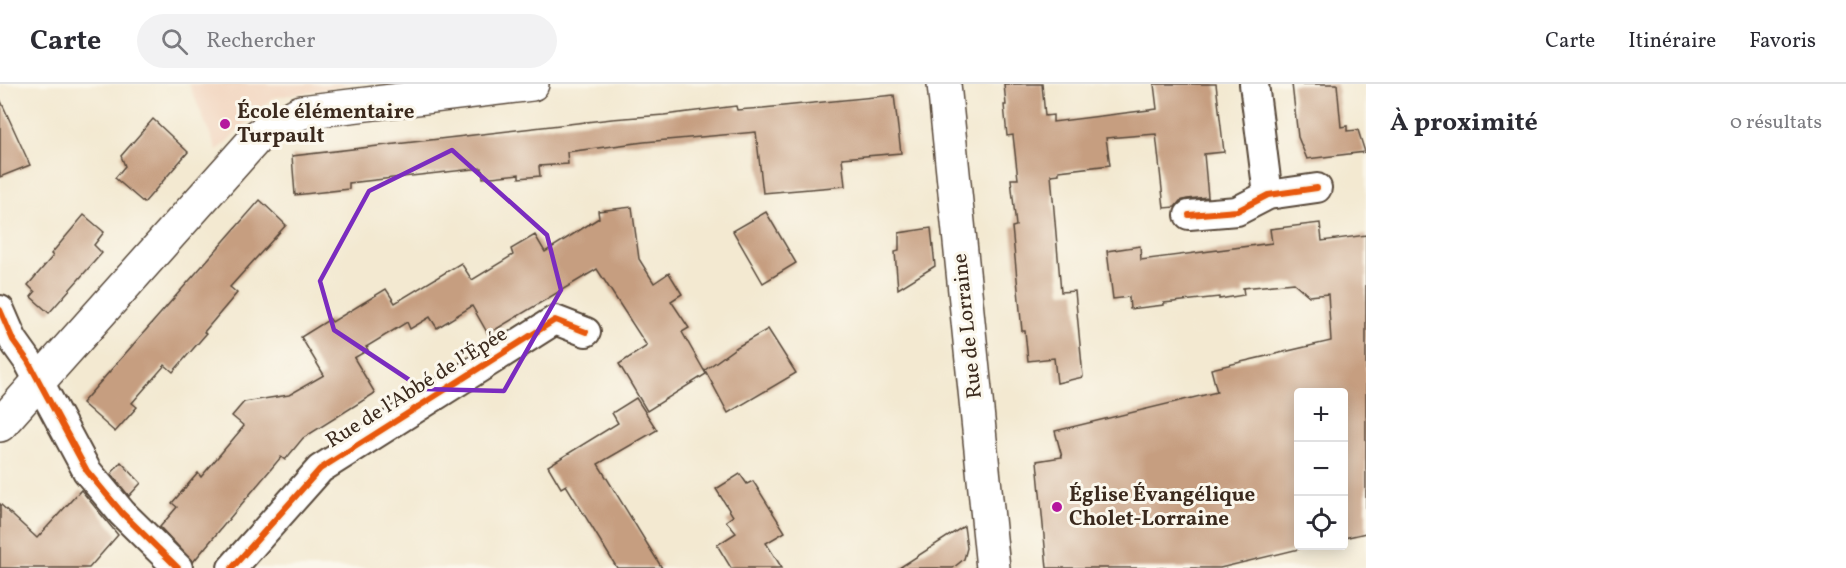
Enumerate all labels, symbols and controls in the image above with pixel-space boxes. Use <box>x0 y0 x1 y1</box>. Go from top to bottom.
search box <box>137 14 557 68</box>
text: Carte <box>30 22 101 61</box>
icon: search <box>158 25 191 58</box>
text: Rechercher <box>206 26 315 57</box>
text: Carte <box>1545 27 1595 56</box>
text: Itinéraire <box>1628 27 1716 56</box>
text: Favoris <box>1749 27 1816 56</box>
place label: École élémentaire Turpault <box>237 98 414 151</box>
text: À proximité <box>1390 105 1538 141</box>
text: 0 résultats <box>1730 109 1822 137</box>
marker: École élémentaire Turpault <box>218 117 232 131</box>
street label: Rue de Lorraine <box>946 252 990 400</box>
street label: Rue de l’Abbé de l’Épée <box>321 320 513 456</box>
map controls <box>1294 388 1348 550</box>
button: + <box>1294 388 1348 442</box>
button: − <box>1294 442 1348 496</box>
place label: Église Évangélique Cholet-Lorraine <box>1069 481 1255 534</box>
button: locate <box>1294 496 1348 550</box>
marker: Église Évangélique Cholet-Lorraine <box>1050 500 1064 514</box>

